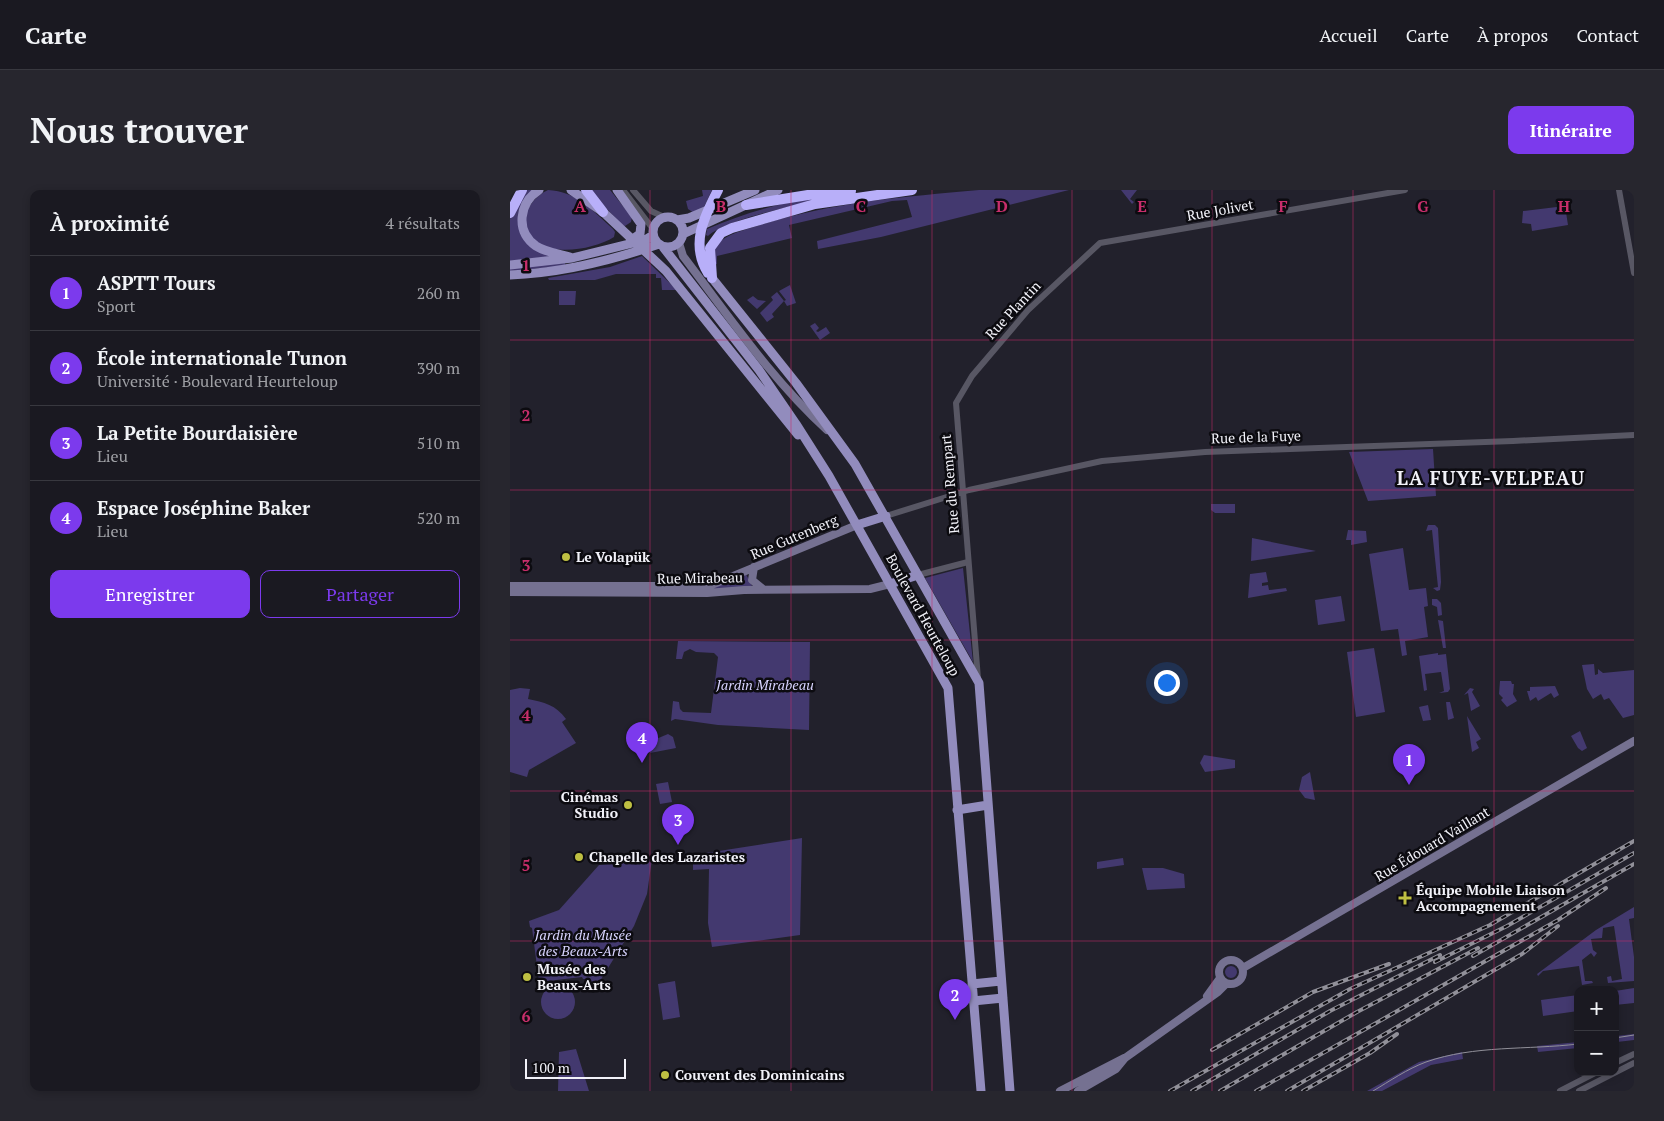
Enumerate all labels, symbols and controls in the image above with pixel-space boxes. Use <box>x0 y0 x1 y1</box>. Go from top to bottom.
text: Carte <box>25 19 87 51</box>
text: Accueil <box>1319 23 1378 47</box>
text: Carte <box>1406 23 1449 47</box>
text: À propos <box>1477 23 1548 47</box>
text: Contact <box>1576 23 1639 47</box>
button: Itinéraire <box>1508 106 1634 154</box>
text: Nous trouver <box>30 107 248 153</box>
street label: Rue Jolivet <box>1185 194 1256 225</box>
text: A <box>574 195 586 217</box>
text: B <box>716 195 726 217</box>
text: C <box>856 195 866 217</box>
text: D <box>996 195 1008 217</box>
text: E <box>1137 195 1147 217</box>
text: F <box>1278 195 1288 217</box>
text: G <box>1417 195 1429 217</box>
text: H <box>1558 195 1570 217</box>
text: À proximité <box>50 209 170 237</box>
text: 4 résultats <box>386 212 460 234</box>
text: 1 <box>521 254 531 276</box>
text: ASPTT Tours <box>97 270 216 295</box>
street label: Rue Plantin <box>981 276 1045 343</box>
text: 1 <box>61 282 71 304</box>
text: 260 m <box>417 282 460 304</box>
text: Sport <box>97 295 136 317</box>
text: École internationale Tunon <box>97 345 347 370</box>
text: 2 <box>61 357 71 379</box>
text: 390 m <box>417 357 460 379</box>
text: Université · Boulevard Heurteloup <box>97 370 338 392</box>
text: 2 <box>521 404 531 426</box>
text: La Petite Bourdaisière <box>97 420 298 445</box>
street label: Rue de la Fuye <box>1211 425 1301 448</box>
text: 3 <box>61 432 71 454</box>
text: 510 m <box>417 432 460 454</box>
street label: Rue du Rempart <box>936 433 963 535</box>
text: Lieu <box>97 445 128 467</box>
district label: LA FUYE-VELPEAU <box>1397 465 1585 490</box>
text: Espace Joséphine Baker <box>97 495 310 520</box>
text: 4 <box>61 507 71 529</box>
text: 520 m <box>417 507 460 529</box>
street label: Rue Gutenberg <box>747 509 841 563</box>
text: Lieu <box>97 520 128 542</box>
place label: Le Volapük <box>576 547 651 566</box>
street label: Boulevard Heurteloup <box>882 550 965 679</box>
marker: Le Volapük <box>560 551 572 563</box>
text: 3 <box>521 554 531 576</box>
street label: Rue Mirabeau <box>657 567 743 588</box>
button: Enregistrer <box>50 570 250 618</box>
button: Partager <box>260 570 460 618</box>
your location <box>1154 670 1180 696</box>
park label: Jardin Mirabeau <box>715 675 814 694</box>
text: 4 <box>521 704 531 726</box>
pin: 4 <box>626 722 658 763</box>
pin: 1 <box>1393 744 1425 785</box>
place label: Cinémas Studio <box>561 787 618 822</box>
marker: Cinémas Studio <box>622 799 634 811</box>
street label: Rue Édouard Vaillant <box>1371 801 1493 885</box>
pin: 3 <box>662 804 694 845</box>
place label: Chapelle des Lazaristes <box>589 847 745 866</box>
marker: Chapelle des Lazaristes <box>573 851 585 863</box>
text: 5 <box>521 854 531 876</box>
place label: Équipe Mobile Liaison Accompagnement <box>1416 880 1565 915</box>
marker: Équipe Mobile Liaison Accompagnement <box>1398 891 1412 905</box>
park label: Jardin du Musée des Beaux-Arts <box>534 925 632 960</box>
place label: Musée des Beaux-Arts <box>537 959 611 994</box>
marker: Musée des Beaux-Arts <box>521 971 533 983</box>
pin: 2 <box>939 979 971 1020</box>
map controls <box>1574 986 1619 1076</box>
button: + <box>1574 986 1619 1031</box>
text: 6 <box>521 1005 531 1027</box>
button: − <box>1574 1031 1619 1076</box>
scale bar <box>525 1056 626 1079</box>
text: 100 m <box>532 1058 570 1077</box>
place label: Couvent des Dominicains <box>675 1065 845 1084</box>
marker: Couvent des Dominicains <box>659 1069 671 1081</box>

